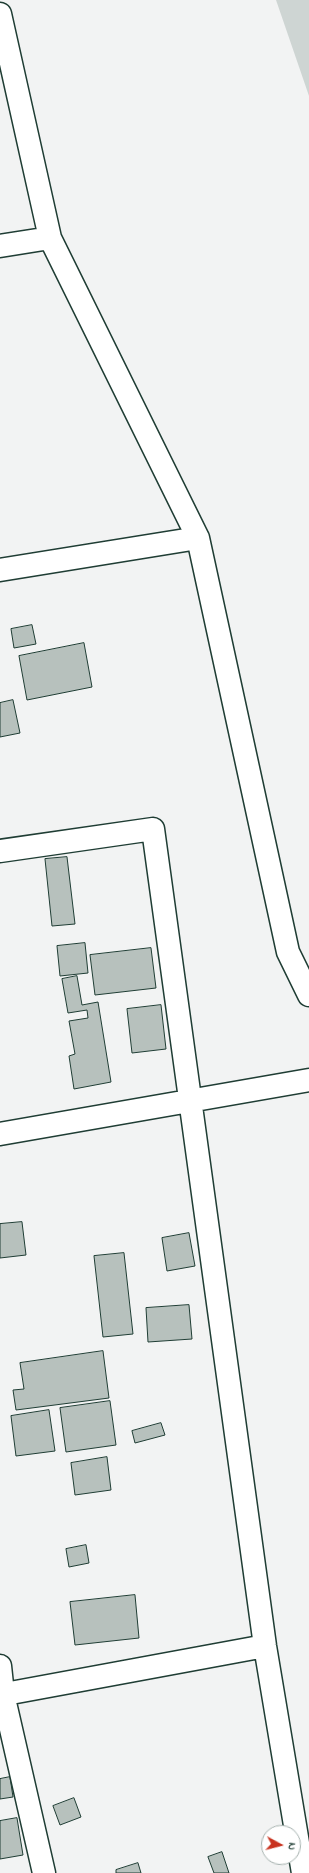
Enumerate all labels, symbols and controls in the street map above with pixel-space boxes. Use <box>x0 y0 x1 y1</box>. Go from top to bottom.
north arrow <box>261 1825 301 1865</box>
text: N <box>284 1842 300 1851</box>

